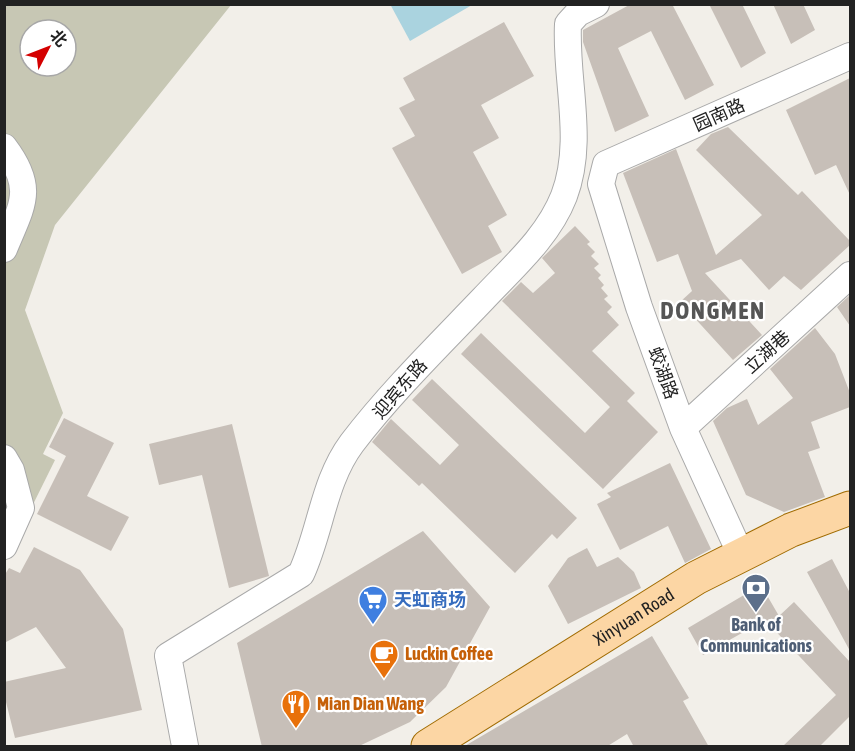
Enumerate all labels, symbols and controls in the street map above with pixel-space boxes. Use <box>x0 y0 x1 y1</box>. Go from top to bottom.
north arrow <box>18 18 78 78</box>
text: 北 <box>47 26 71 50</box>
street label: 园南路 <box>690 94 748 135</box>
district label: DONGMEN <box>660 297 766 324</box>
street label: 立湖巷 <box>740 326 794 377</box>
street label: 蛟湖路 <box>644 344 683 402</box>
street label: 迎宾东路 <box>368 355 431 423</box>
bank icon: Bank of Communications <box>740 572 772 614</box>
street label: Xinyuan Road <box>589 583 678 650</box>
supermarket icon: 天虹商场 <box>357 584 389 626</box>
place label: 天虹商场 <box>394 589 466 610</box>
place label: Bank of Communications <box>700 614 813 656</box>
cafe icon: Luckin Coffee <box>368 638 400 680</box>
place label: Luckin Coffee <box>405 643 493 664</box>
restaurant icon: Mian Dian Wang <box>280 688 312 730</box>
place label: Mian Dian Wang <box>317 693 424 714</box>

